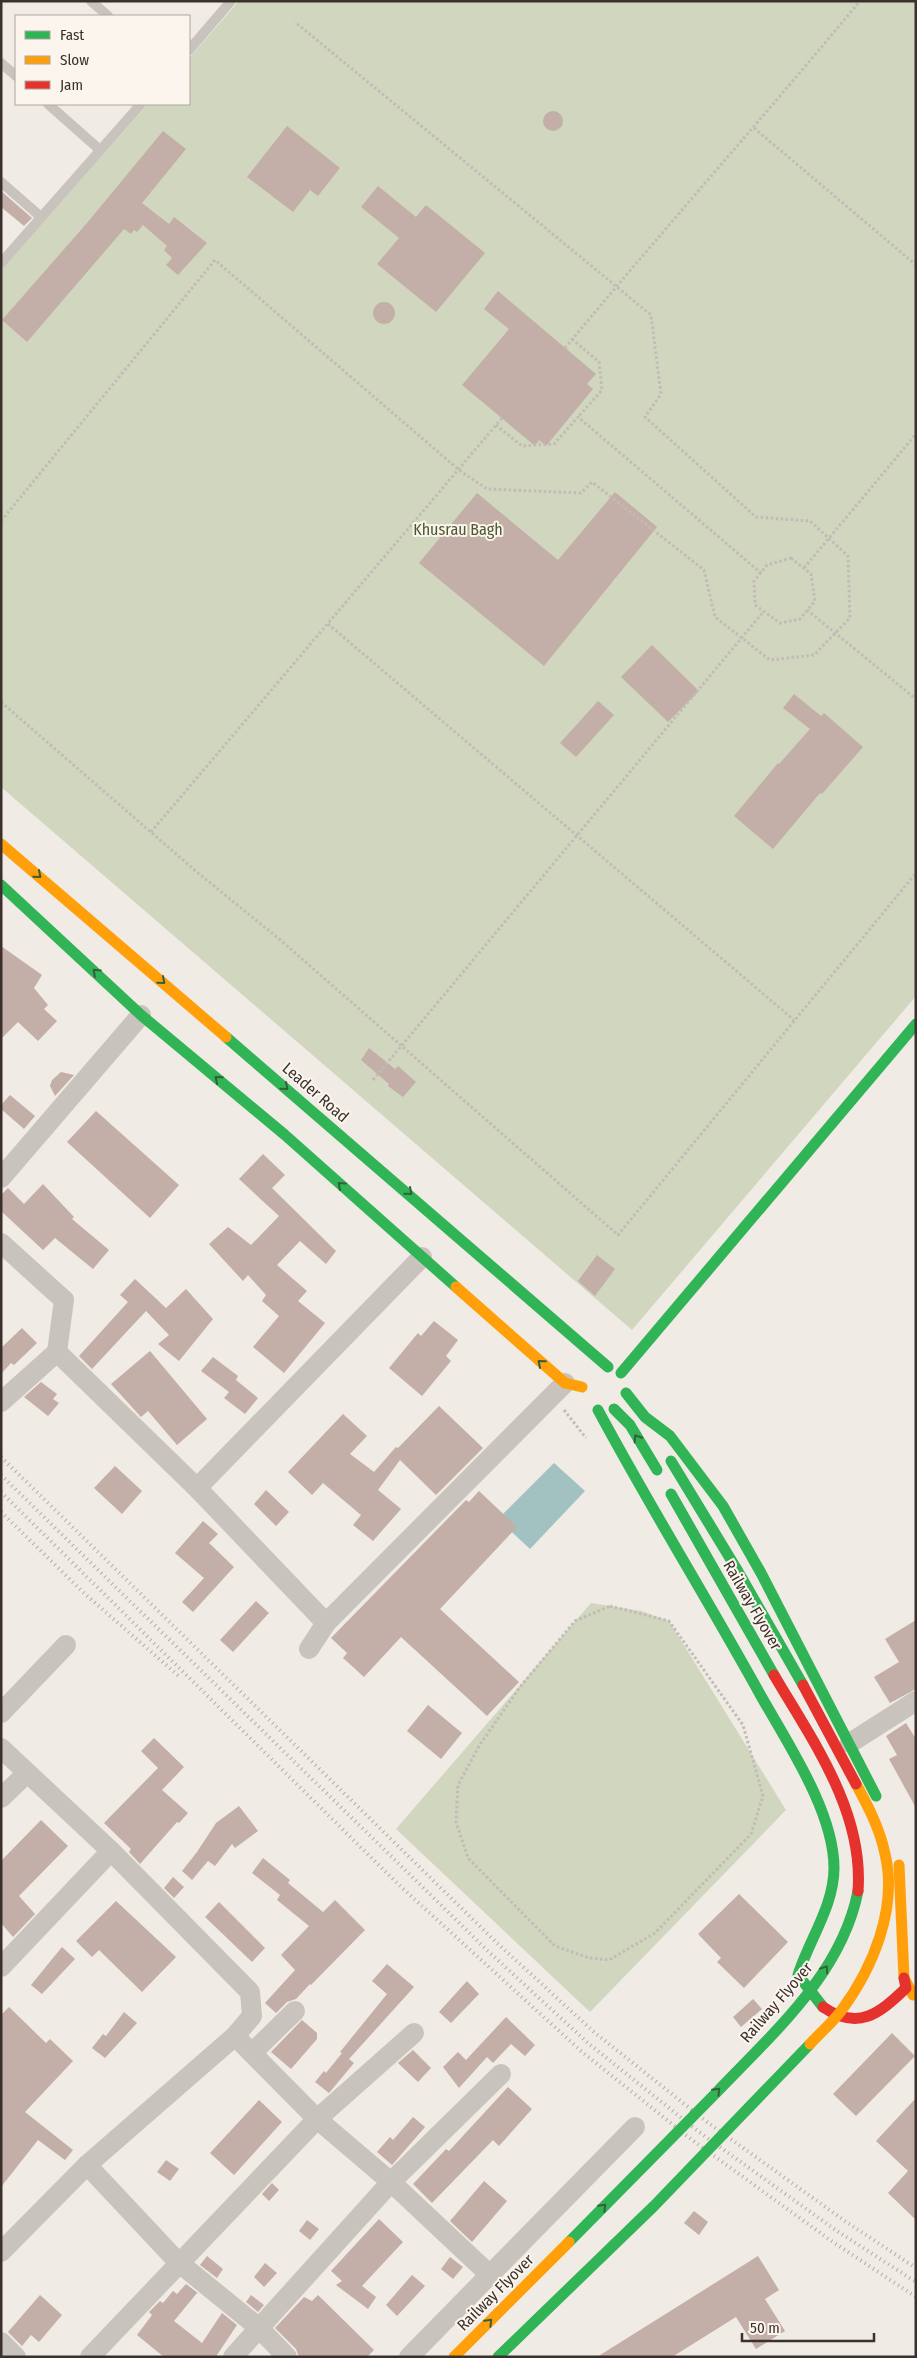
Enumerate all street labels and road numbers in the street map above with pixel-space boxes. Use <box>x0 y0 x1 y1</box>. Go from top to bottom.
street label: Leader Road <box>279 1059 353 1126</box>
street label: Railway Flyover <box>719 1557 786 1654</box>
street label: Railway Flyover <box>736 1958 817 2046</box>
street label: Railway Flyover <box>453 2250 538 2335</box>

